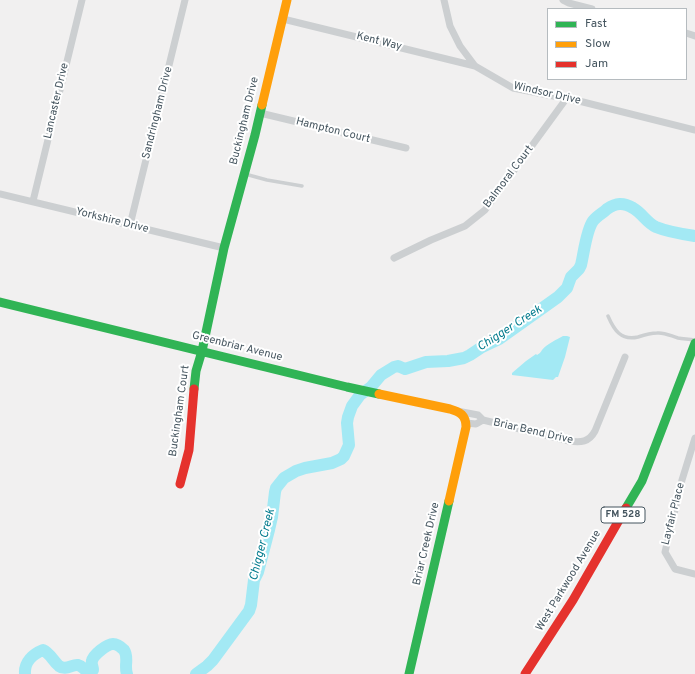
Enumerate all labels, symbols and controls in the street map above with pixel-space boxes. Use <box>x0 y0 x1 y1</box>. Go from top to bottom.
legend <box>547 8 687 80</box>
text: Fast <box>585 16 607 32</box>
street label: Kent Way <box>355 30 403 54</box>
text: Slow <box>585 36 611 52</box>
text: Jam <box>585 56 608 72</box>
street label: Lancaster Drive <box>42 62 72 140</box>
street label: Sandringham Drive <box>140 65 176 161</box>
street label: Buckingham Drive <box>228 76 262 166</box>
street label: Windsor Drive <box>512 80 582 108</box>
street label: Hampton Court <box>295 115 371 147</box>
street label: Balmoral Court <box>481 143 537 211</box>
street label: Yorkshire Drive <box>74 206 150 236</box>
water label: Chigger Creek <box>475 303 545 355</box>
street label: Greenbriar Avenue <box>190 329 284 365</box>
street label: Buckingham Court <box>167 364 193 458</box>
street label: Briar Bend Drive <box>492 416 574 448</box>
street label: Layfair Place <box>660 481 688 547</box>
street label: Briar Creek Drive <box>411 501 443 587</box>
water label: Chigger Creek <box>247 507 279 583</box>
road number: FM 528 <box>601 507 645 523</box>
street label: West Parkwood Avenue <box>534 528 604 634</box>

